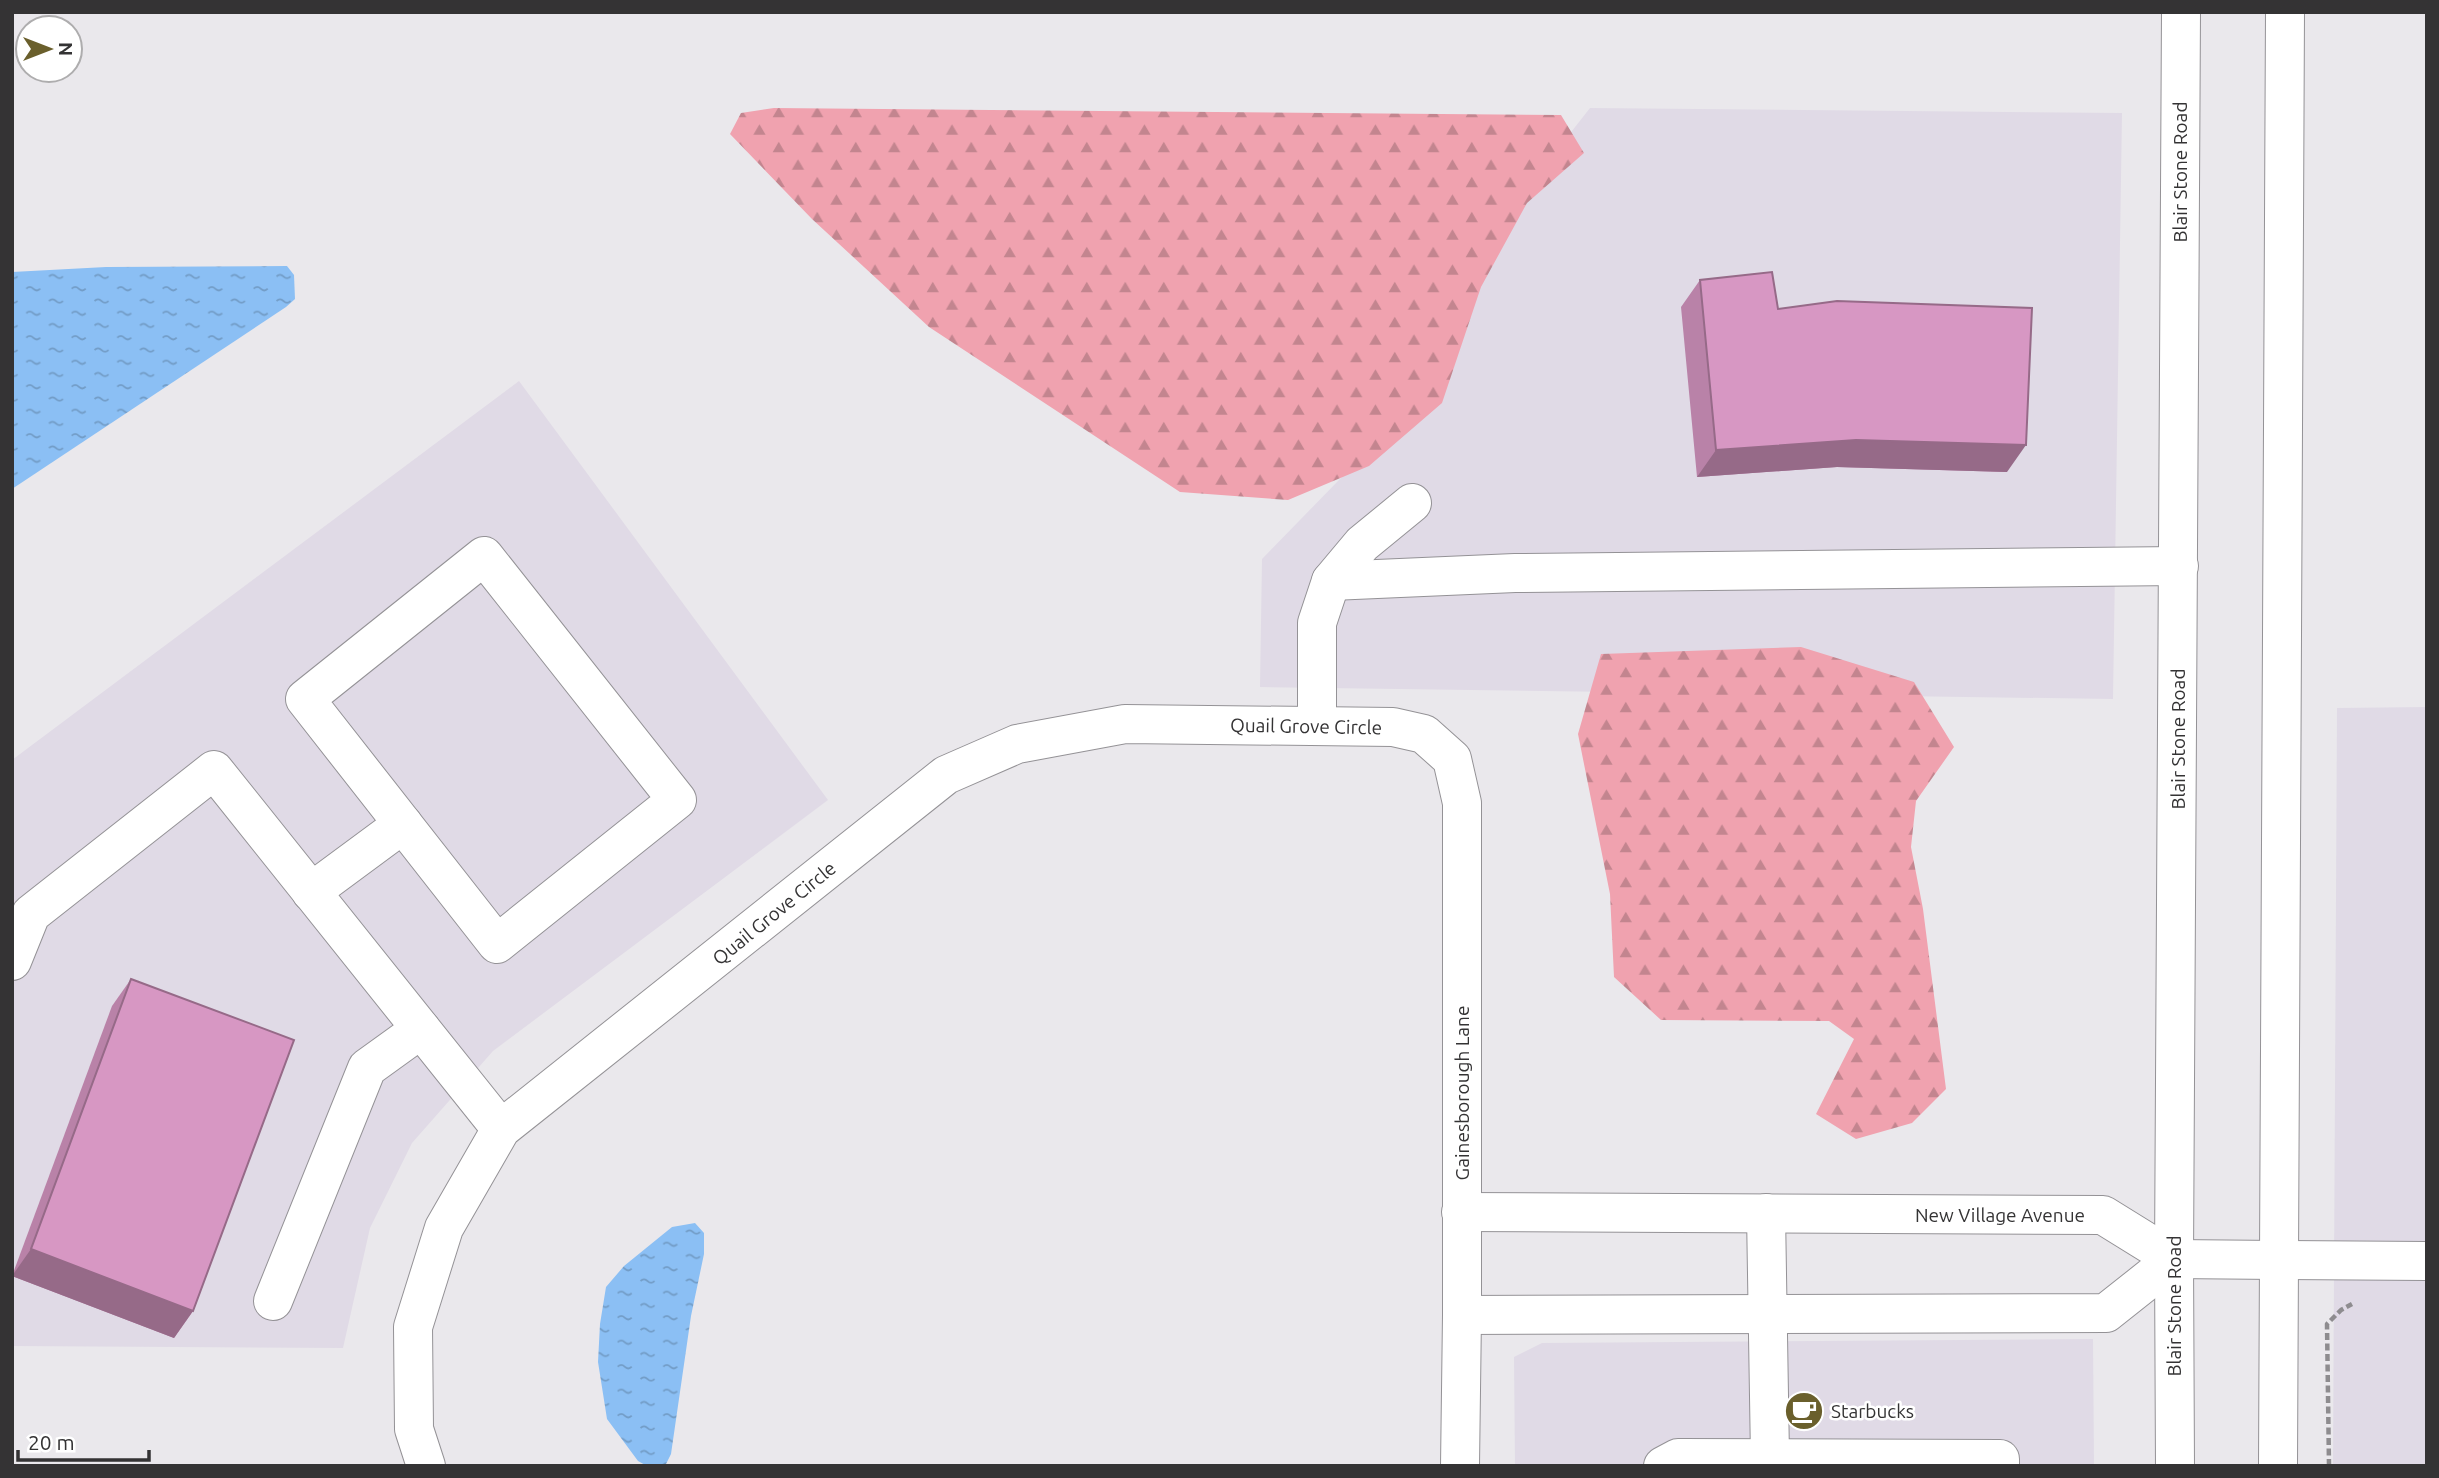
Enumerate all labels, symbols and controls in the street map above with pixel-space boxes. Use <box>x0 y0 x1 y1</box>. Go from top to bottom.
north arrow <box>14 14 84 84</box>
text: N <box>55 42 77 56</box>
street label: Blair Stone Road <box>2169 102 2191 243</box>
street label: Blair Stone Road <box>2167 669 2189 810</box>
street label: Quail Grove Circle <box>1230 714 1382 738</box>
street label: Quail Grove Circle <box>708 857 840 969</box>
street label: Gainesborough Lane <box>1451 1006 1473 1180</box>
street label: New Village Avenue <box>1915 1204 2085 1226</box>
street label: Blair Stone Road <box>2163 1236 2185 1377</box>
cafe icon: Starbucks <box>1783 1390 1825 1432</box>
place label: Starbucks <box>1831 1400 1914 1422</box>
scale bar <box>18 1418 149 1462</box>
text: 20 m <box>28 1430 75 1454</box>

